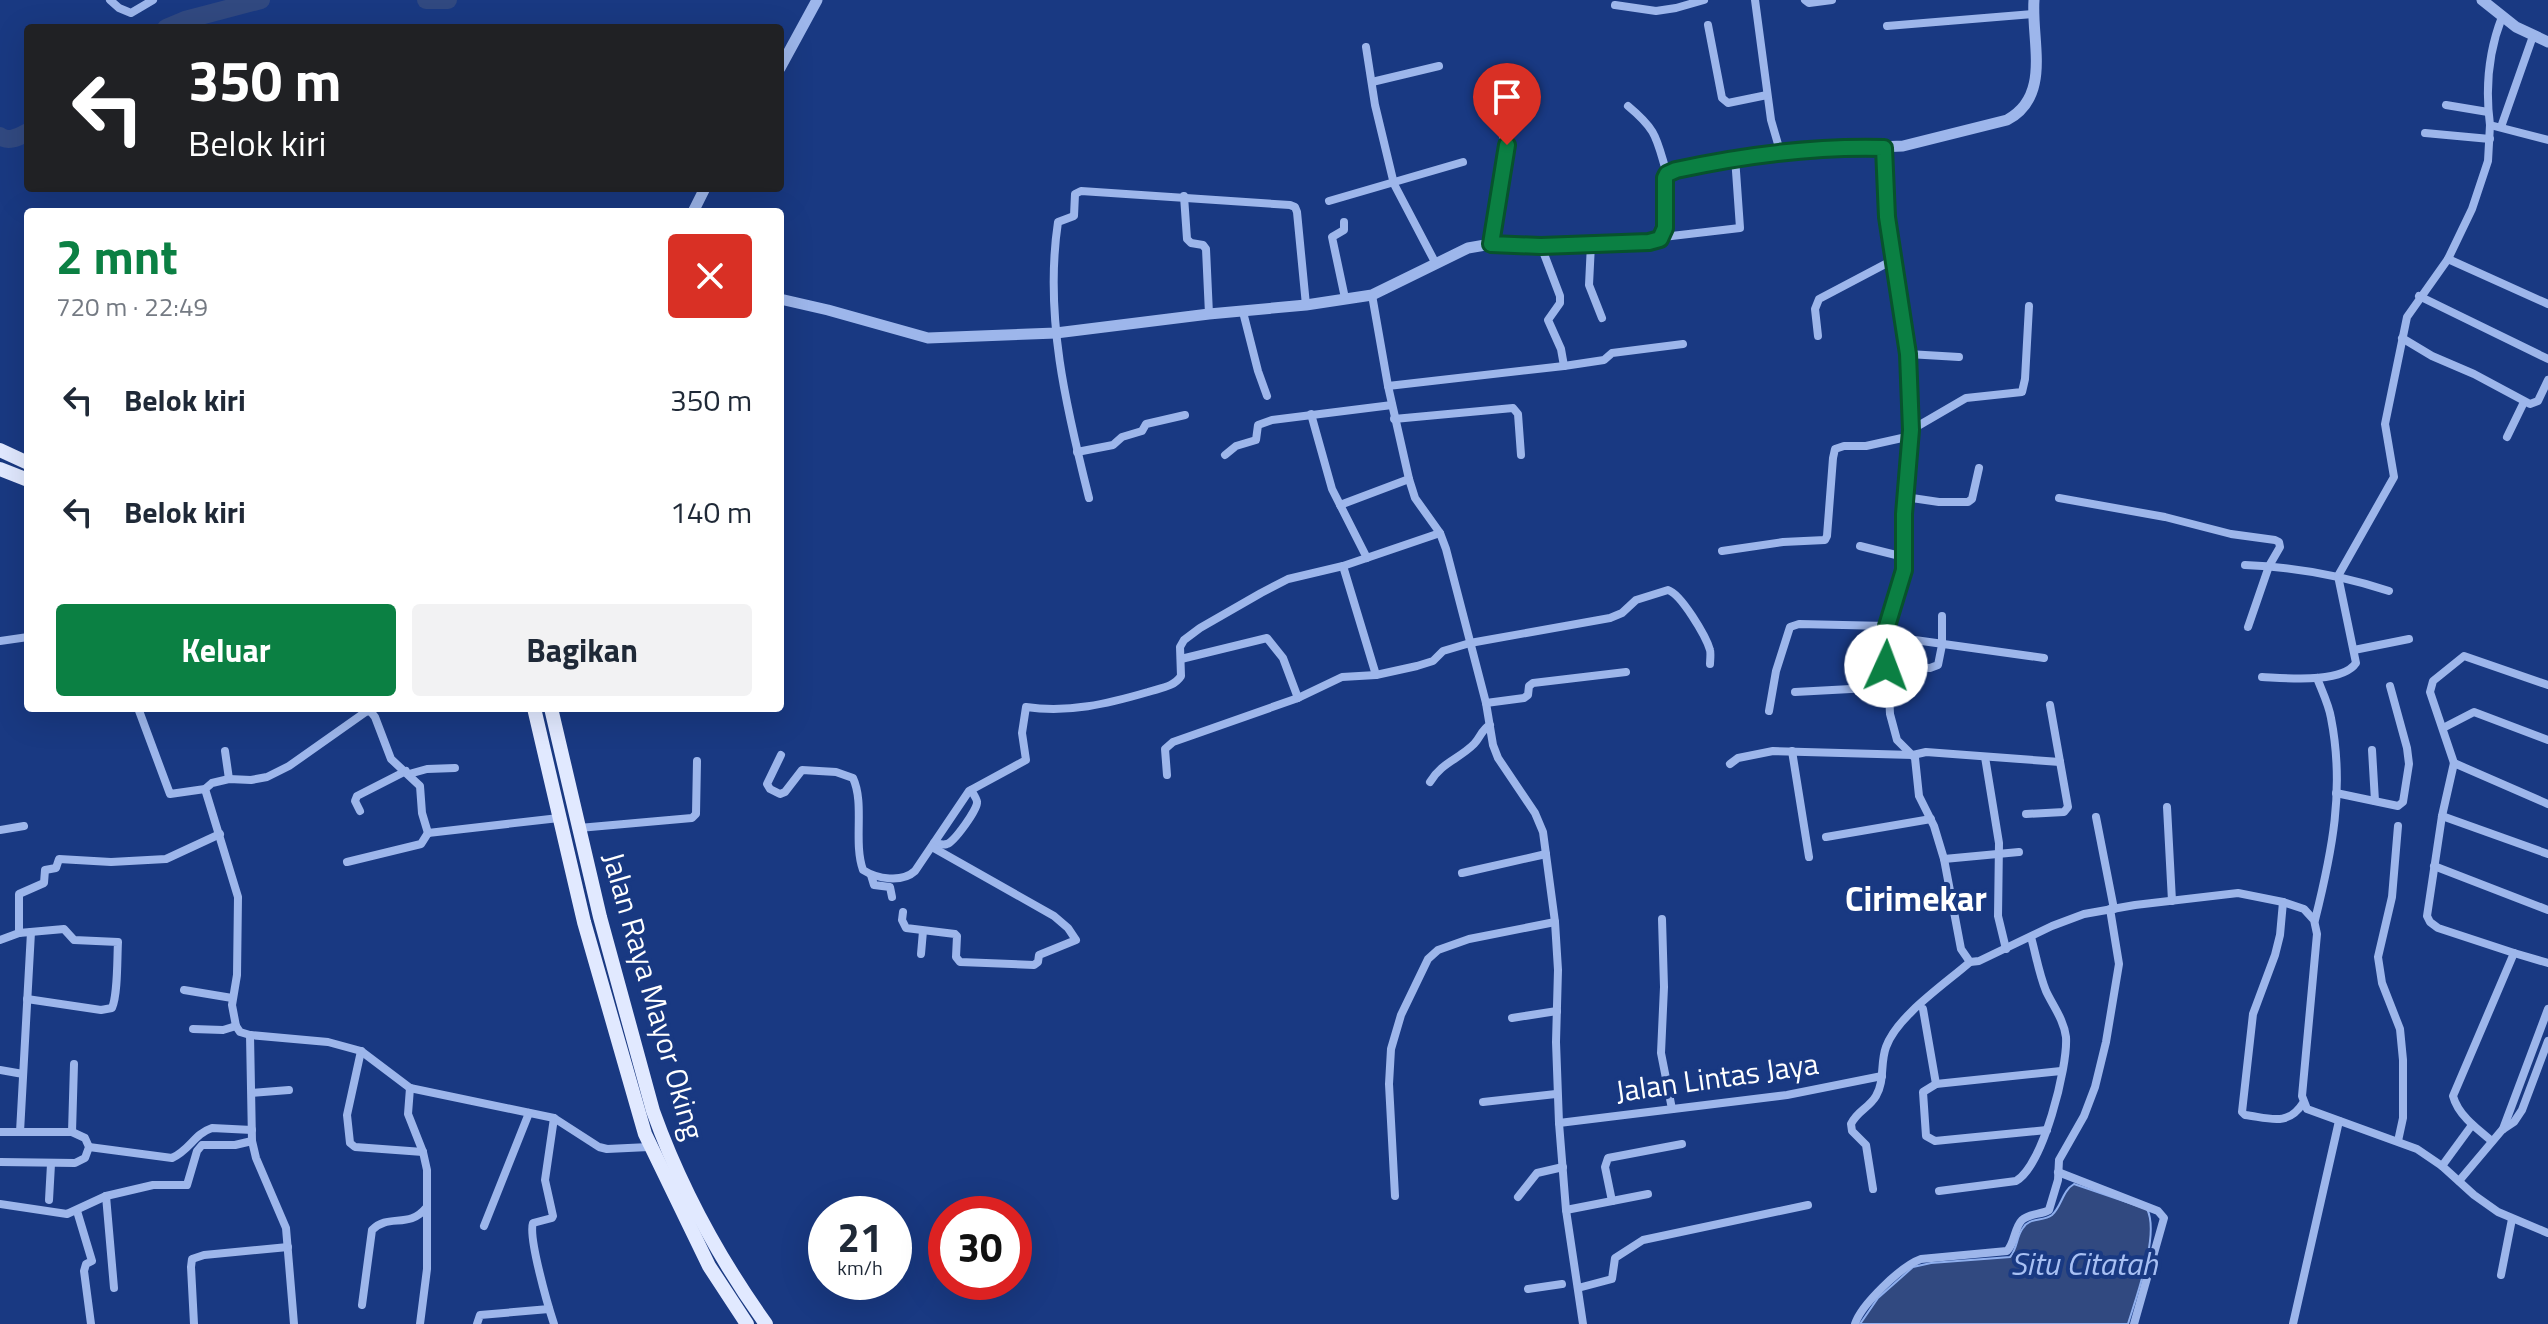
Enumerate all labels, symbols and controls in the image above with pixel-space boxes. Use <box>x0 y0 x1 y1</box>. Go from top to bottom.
text: 350 m <box>188 38 341 123</box>
icon: left <box>56 56 160 160</box>
pin <box>1473 63 1541 145</box>
icon: arrive <box>1485 75 1529 119</box>
text: Belok kiri <box>188 115 326 170</box>
text: 2 mnt <box>56 220 178 293</box>
button: close <box>668 234 752 318</box>
text: 720 m · 22:49 <box>56 287 208 326</box>
text: Belok kiri <box>124 377 246 423</box>
text: 350 m <box>670 377 752 423</box>
icon: left <box>56 378 100 422</box>
text: Belok kiri <box>124 489 246 535</box>
text: 140 m <box>670 489 752 535</box>
icon: left <box>56 490 100 534</box>
button: Keluar <box>56 604 396 696</box>
button: Bagikan <box>412 604 752 696</box>
position arrow <box>1844 624 1928 708</box>
street label: Jalan Raya Mayor Oking <box>591 847 717 1145</box>
district label: Cirimekar <box>1845 872 1987 924</box>
street label: Jalan Lintas Jaya <box>1613 1040 1821 1114</box>
speed limit sign: 30 <box>928 1196 1032 1300</box>
text: 21 <box>838 1207 882 1268</box>
water label: Situ Citatah <box>2011 1239 2158 1287</box>
text: km/h <box>837 1252 883 1283</box>

